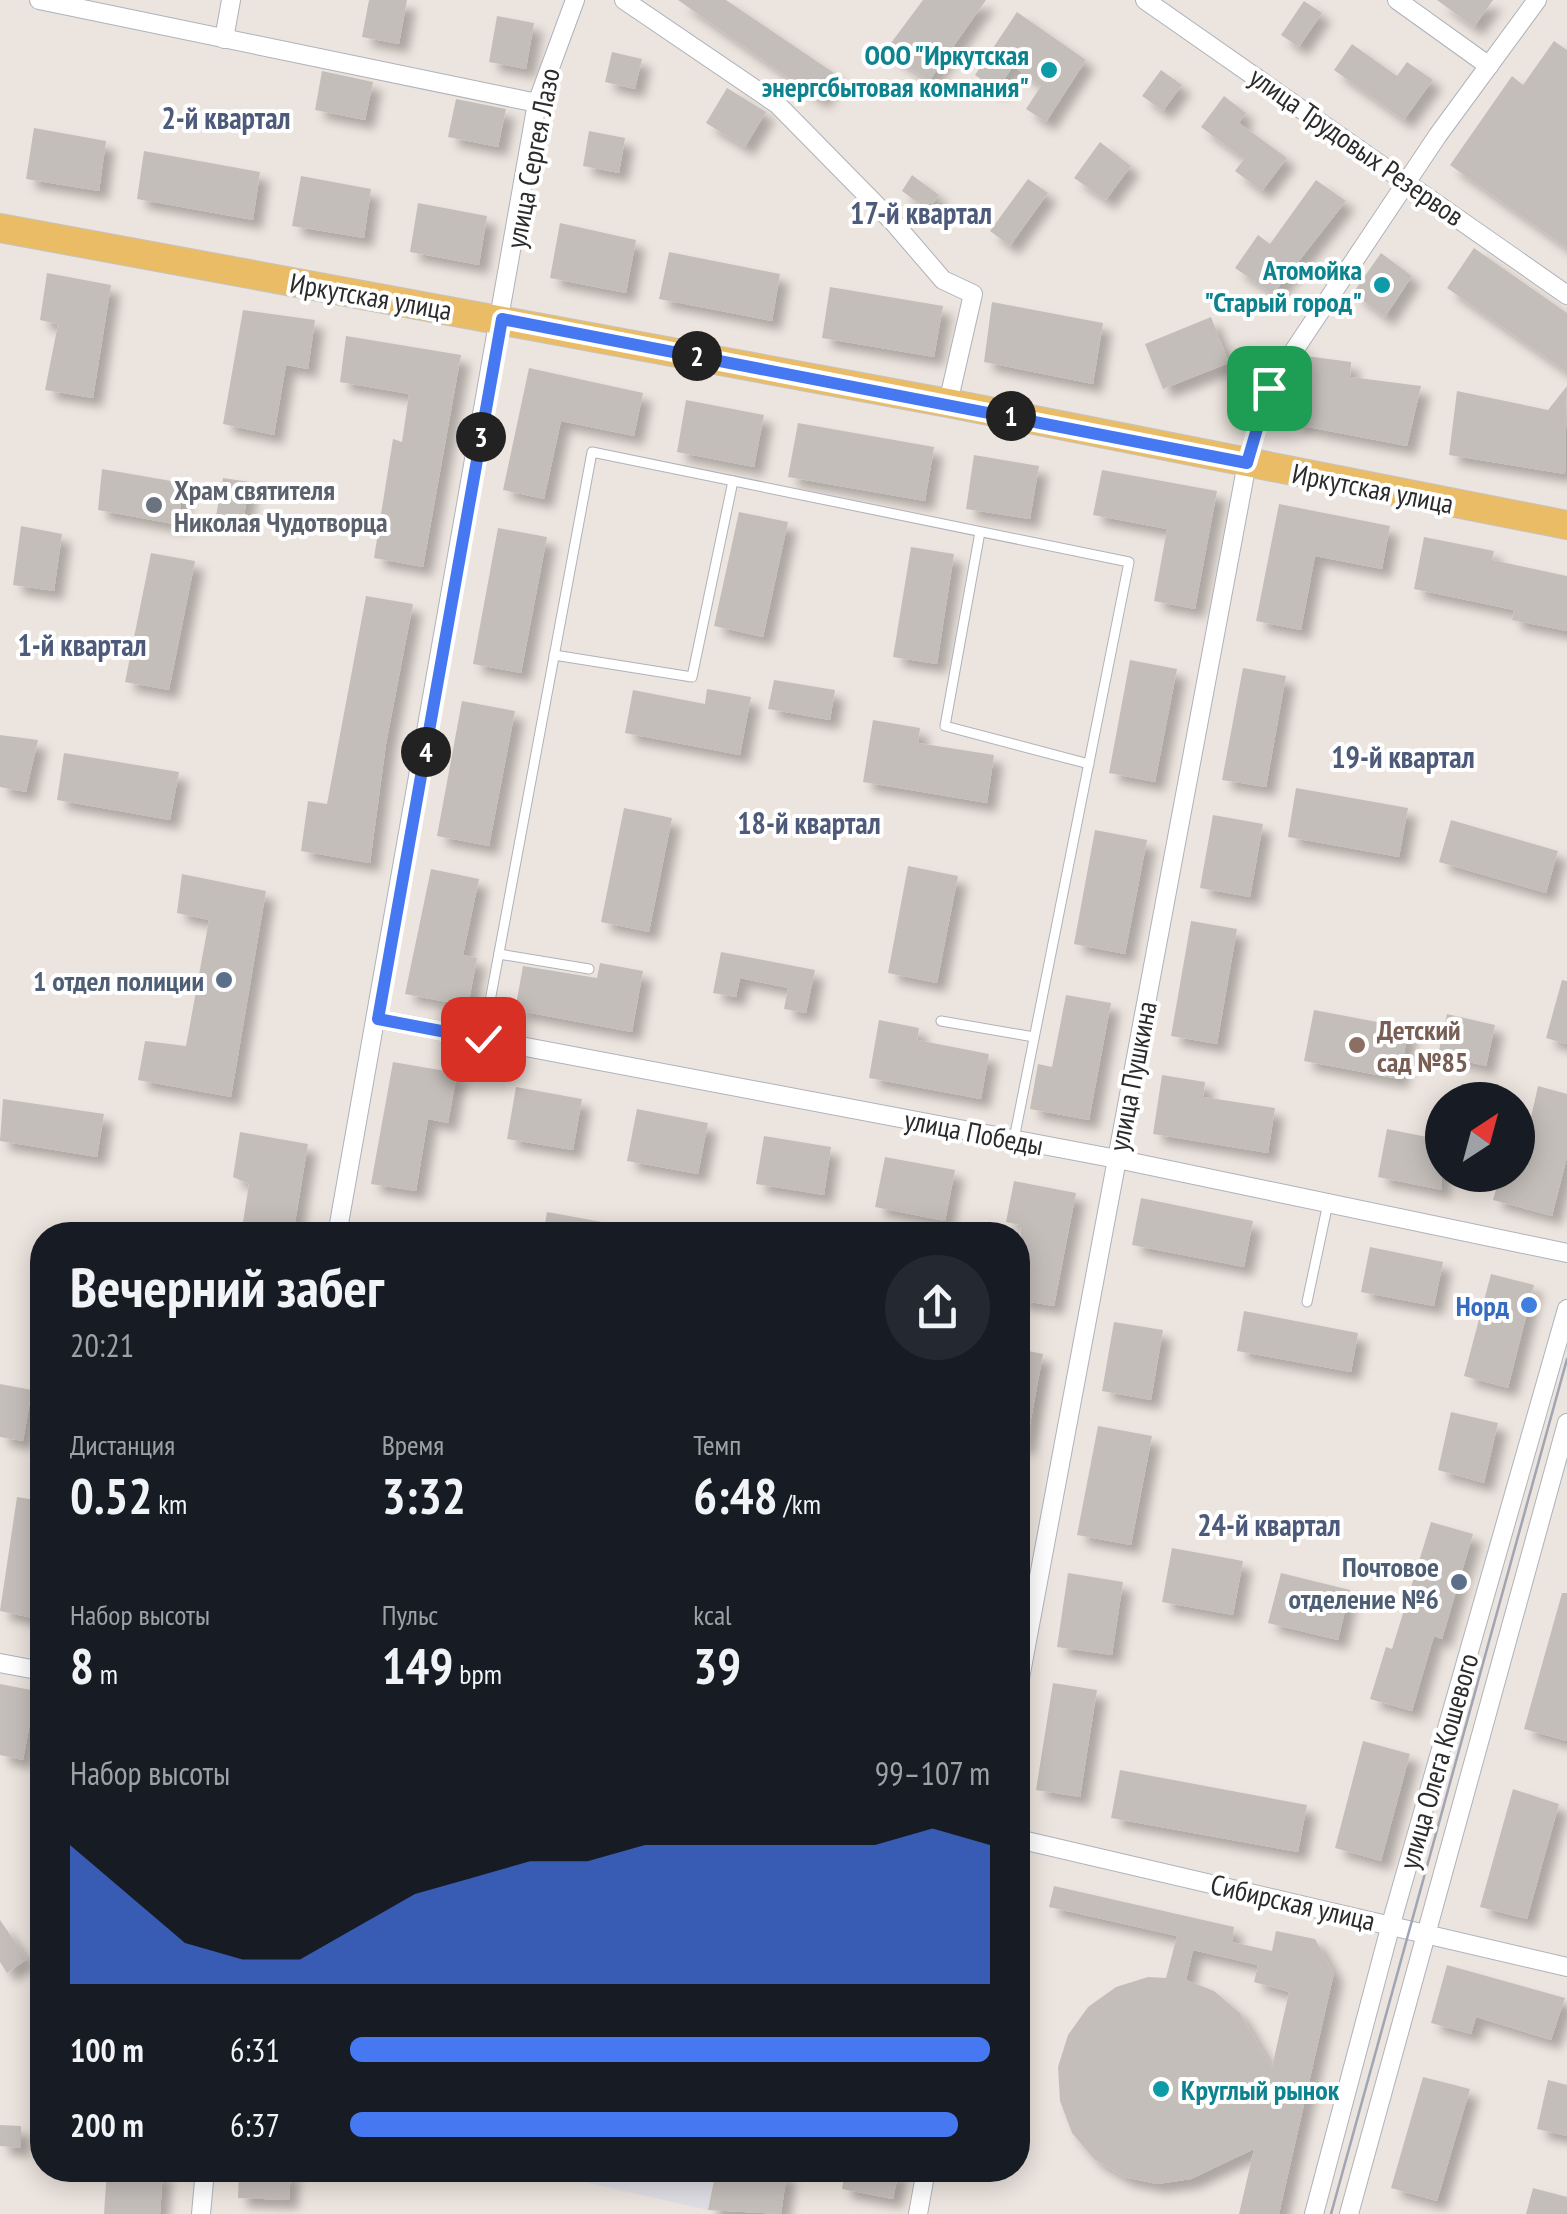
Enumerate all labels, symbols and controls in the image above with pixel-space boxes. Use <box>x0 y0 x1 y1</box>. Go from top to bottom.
place label: ООО "Иркутская энергсбытовая компания" <box>762 36 1029 105</box>
street label: улица Трудовых Резервов <box>1242 58 1472 234</box>
marker: ООО "Иркутская энергсбытовая компания" <box>1038 59 1060 81</box>
street label: улица Сергея Лазо <box>496 65 568 251</box>
district label: 2-й квартал <box>161 98 291 137</box>
district label: 17-й квартал <box>850 193 992 232</box>
place label: Атомойка "Старый город" <box>1204 251 1362 320</box>
street label: Иркутская улица <box>287 264 455 328</box>
marker: Атомойка "Старый город" <box>1371 274 1393 296</box>
pin: 2 <box>672 331 722 381</box>
text: 2 <box>690 337 704 374</box>
pin <box>1227 346 1312 431</box>
icon: arrive <box>1242 361 1297 416</box>
pin: 1 <box>986 391 1036 441</box>
text: 1 <box>1004 397 1018 434</box>
pin: 3 <box>456 412 506 462</box>
text: 3 <box>474 418 488 455</box>
street label: Иркутская улица <box>1289 454 1457 522</box>
place label: Храм святителя Николая Чудотворца <box>174 471 388 540</box>
marker: Храм святителя Николая Чудотворца <box>143 494 165 516</box>
district label: 1-й квартал <box>17 625 147 664</box>
pin: 4 <box>401 727 451 777</box>
text: 4 <box>419 733 433 770</box>
district label: 19-й квартал <box>1331 737 1475 776</box>
district label: 18-й квартал <box>737 803 881 842</box>
place label: 1 отдел полиции <box>33 962 204 999</box>
marker: 1 отдел полиции <box>213 969 235 991</box>
pin <box>441 997 526 1082</box>
street label: улица Пушкина <box>1099 998 1165 1154</box>
place label: Детский сад №85 <box>1377 1011 1468 1080</box>
icon: check <box>456 1012 511 1067</box>
marker: Детский сад №85 <box>1346 1034 1368 1056</box>
north arrow <box>1425 1082 1535 1192</box>
map controls <box>1425 1082 1535 1192</box>
street label: улица Победы <box>901 1100 1047 1164</box>
text: Вечерний забег <box>70 1251 384 1322</box>
button: share <box>885 1255 990 1360</box>
place label: Норд <box>1456 1287 1510 1324</box>
marker: Норд <box>1518 1294 1540 1316</box>
text: 20:21 <box>70 1324 134 1366</box>
text: Дистанция <box>70 1426 175 1463</box>
text: Время <box>382 1426 444 1463</box>
text: Темп <box>693 1426 741 1463</box>
text: 0.52 <box>70 1463 152 1528</box>
text: 3:32 <box>382 1463 466 1528</box>
text: 6:48 <box>693 1463 778 1528</box>
text: km <box>152 1485 187 1522</box>
text: /km <box>778 1485 821 1522</box>
district label: 24-й квартал <box>1197 1505 1341 1544</box>
place label: Почтовое отделение №6 <box>1288 1548 1439 1617</box>
marker: Почтовое отделение №6 <box>1448 1571 1470 1593</box>
text: Набор высоты <box>70 1596 210 1633</box>
text: Пульс <box>382 1596 438 1633</box>
text: kcal <box>693 1596 732 1633</box>
text: 8 <box>70 1633 94 1698</box>
text: 149 <box>382 1633 453 1698</box>
text: 39 <box>693 1633 741 1698</box>
street label: улица Олега Кошевого <box>1390 1649 1486 1873</box>
text: m <box>94 1655 118 1692</box>
text: bpm <box>453 1655 502 1692</box>
text: Набор высоты <box>70 1752 230 1794</box>
text: 99–107 m <box>875 1752 990 1794</box>
street label: Сибирская улица <box>1207 1865 1379 1939</box>
text: 100 m <box>70 2029 144 2071</box>
text: 6:31 <box>230 2029 280 2071</box>
place label: Круглый рынок <box>1181 2071 1340 2108</box>
marker: Круглый рынок <box>1150 2078 1172 2100</box>
text: 200 m <box>70 2104 144 2146</box>
text: 6:37 <box>230 2104 280 2146</box>

